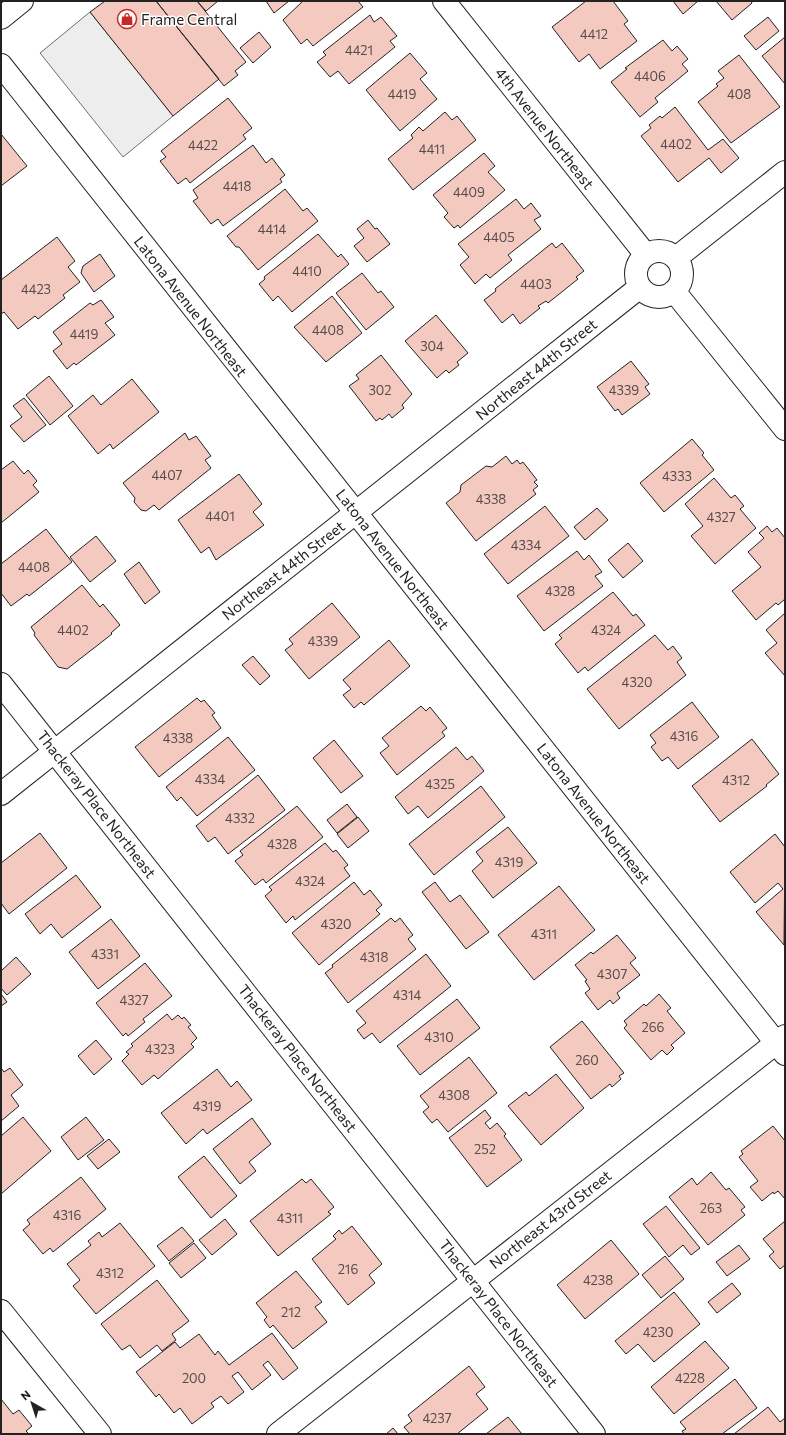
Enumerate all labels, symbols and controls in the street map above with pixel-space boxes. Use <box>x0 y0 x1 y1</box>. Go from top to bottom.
shop icon: Frame Central <box>116 8 138 30</box>
place label: Frame Central <box>141 10 237 28</box>
house number: 4412 <box>580 26 608 42</box>
house number: 4421 <box>345 42 373 58</box>
street label: 4th Avenue Northeast <box>492 64 598 192</box>
house number: 4406 <box>634 68 666 84</box>
house number: 4419 <box>388 86 416 102</box>
house number: 408 <box>727 86 751 102</box>
house number: 4402 <box>660 136 692 152</box>
house number: 4422 <box>188 137 218 153</box>
house number: 4411 <box>419 141 445 157</box>
house number: 4418 <box>223 178 251 194</box>
house number: 4409 <box>453 184 485 200</box>
house number: 4414 <box>258 221 286 237</box>
house number: 4405 <box>483 229 515 245</box>
street label: Latona Avenue Northeast <box>131 232 251 380</box>
house number: 4410 <box>292 263 322 279</box>
house number: 4403 <box>520 276 552 292</box>
house number: 4423 <box>21 281 51 297</box>
street label: Northeast 44th Street <box>472 315 600 423</box>
house number: 4408 <box>312 322 344 338</box>
house number: 4419 <box>70 326 98 342</box>
house number: 304 <box>420 338 444 354</box>
house number: 302 <box>368 382 392 398</box>
house number: 4339 <box>609 382 639 398</box>
house number: 4407 <box>152 467 183 483</box>
house number: 4333 <box>662 468 692 484</box>
street label: Latona Avenue Northeast <box>333 485 453 633</box>
house number: 4338 <box>476 491 506 507</box>
house number: 4401 <box>205 508 235 524</box>
house number: 4327 <box>706 509 736 525</box>
street label: Northeast 44th Street <box>218 517 348 623</box>
house number: 4334 <box>511 537 541 553</box>
house number: 4408 <box>18 559 50 575</box>
house number: 4328 <box>545 583 575 599</box>
house number: 4402 <box>57 622 89 638</box>
house number: 4324 <box>591 622 621 638</box>
house number: 4339 <box>308 633 338 649</box>
house number: 4320 <box>622 674 652 690</box>
street label: Thackeray Place Northeast <box>34 727 160 881</box>
house number: 4316 <box>670 728 698 744</box>
house number: 4338 <box>163 730 193 746</box>
street label: Latona Avenue Northeast <box>534 739 654 887</box>
house number: 4334 <box>195 771 225 787</box>
house number: 4312 <box>722 772 750 788</box>
house number: 4325 <box>425 776 455 792</box>
house number: 4332 <box>225 810 255 826</box>
house number: 4328 <box>267 836 297 852</box>
house number: 4319 <box>495 854 523 870</box>
house number: 4324 <box>295 873 325 889</box>
house number: 4320 <box>321 916 351 932</box>
house number: 4311 <box>531 926 557 942</box>
house number: 4331 <box>91 946 119 962</box>
house number: 4318 <box>360 949 388 965</box>
house number: 4307 <box>597 966 627 982</box>
street label: Thackeray Place Northeast <box>235 981 361 1135</box>
house number: 4314 <box>393 987 421 1003</box>
house number: 4327 <box>119 992 149 1008</box>
house number: 266 <box>642 1019 665 1035</box>
house number: 4310 <box>424 1029 454 1045</box>
house number: 4323 <box>145 1041 175 1057</box>
house number: 260 <box>575 1052 599 1068</box>
house number: 4308 <box>438 1087 470 1103</box>
house number: 4319 <box>193 1098 221 1114</box>
house number: 252 <box>474 1141 496 1157</box>
street label: Northeast 43rd Street <box>485 1166 615 1272</box>
house number: 263 <box>700 1200 722 1216</box>
house number: 4316 <box>53 1207 81 1223</box>
house number: 4311 <box>277 1210 303 1226</box>
street label: Thackeray Place Northeast <box>436 1236 562 1390</box>
house number: 216 <box>338 1261 358 1277</box>
house number: 4312 <box>96 1265 124 1281</box>
house number: 4238 <box>583 1272 613 1288</box>
house number: 212 <box>281 1304 301 1320</box>
house number: 4230 <box>643 1324 673 1340</box>
house number: 200 <box>182 1370 206 1386</box>
house number: 4228 <box>675 1370 705 1386</box>
north arrow <box>12 1383 52 1423</box>
text: N <box>18 1387 33 1402</box>
house number: 4237 <box>422 1410 452 1426</box>

